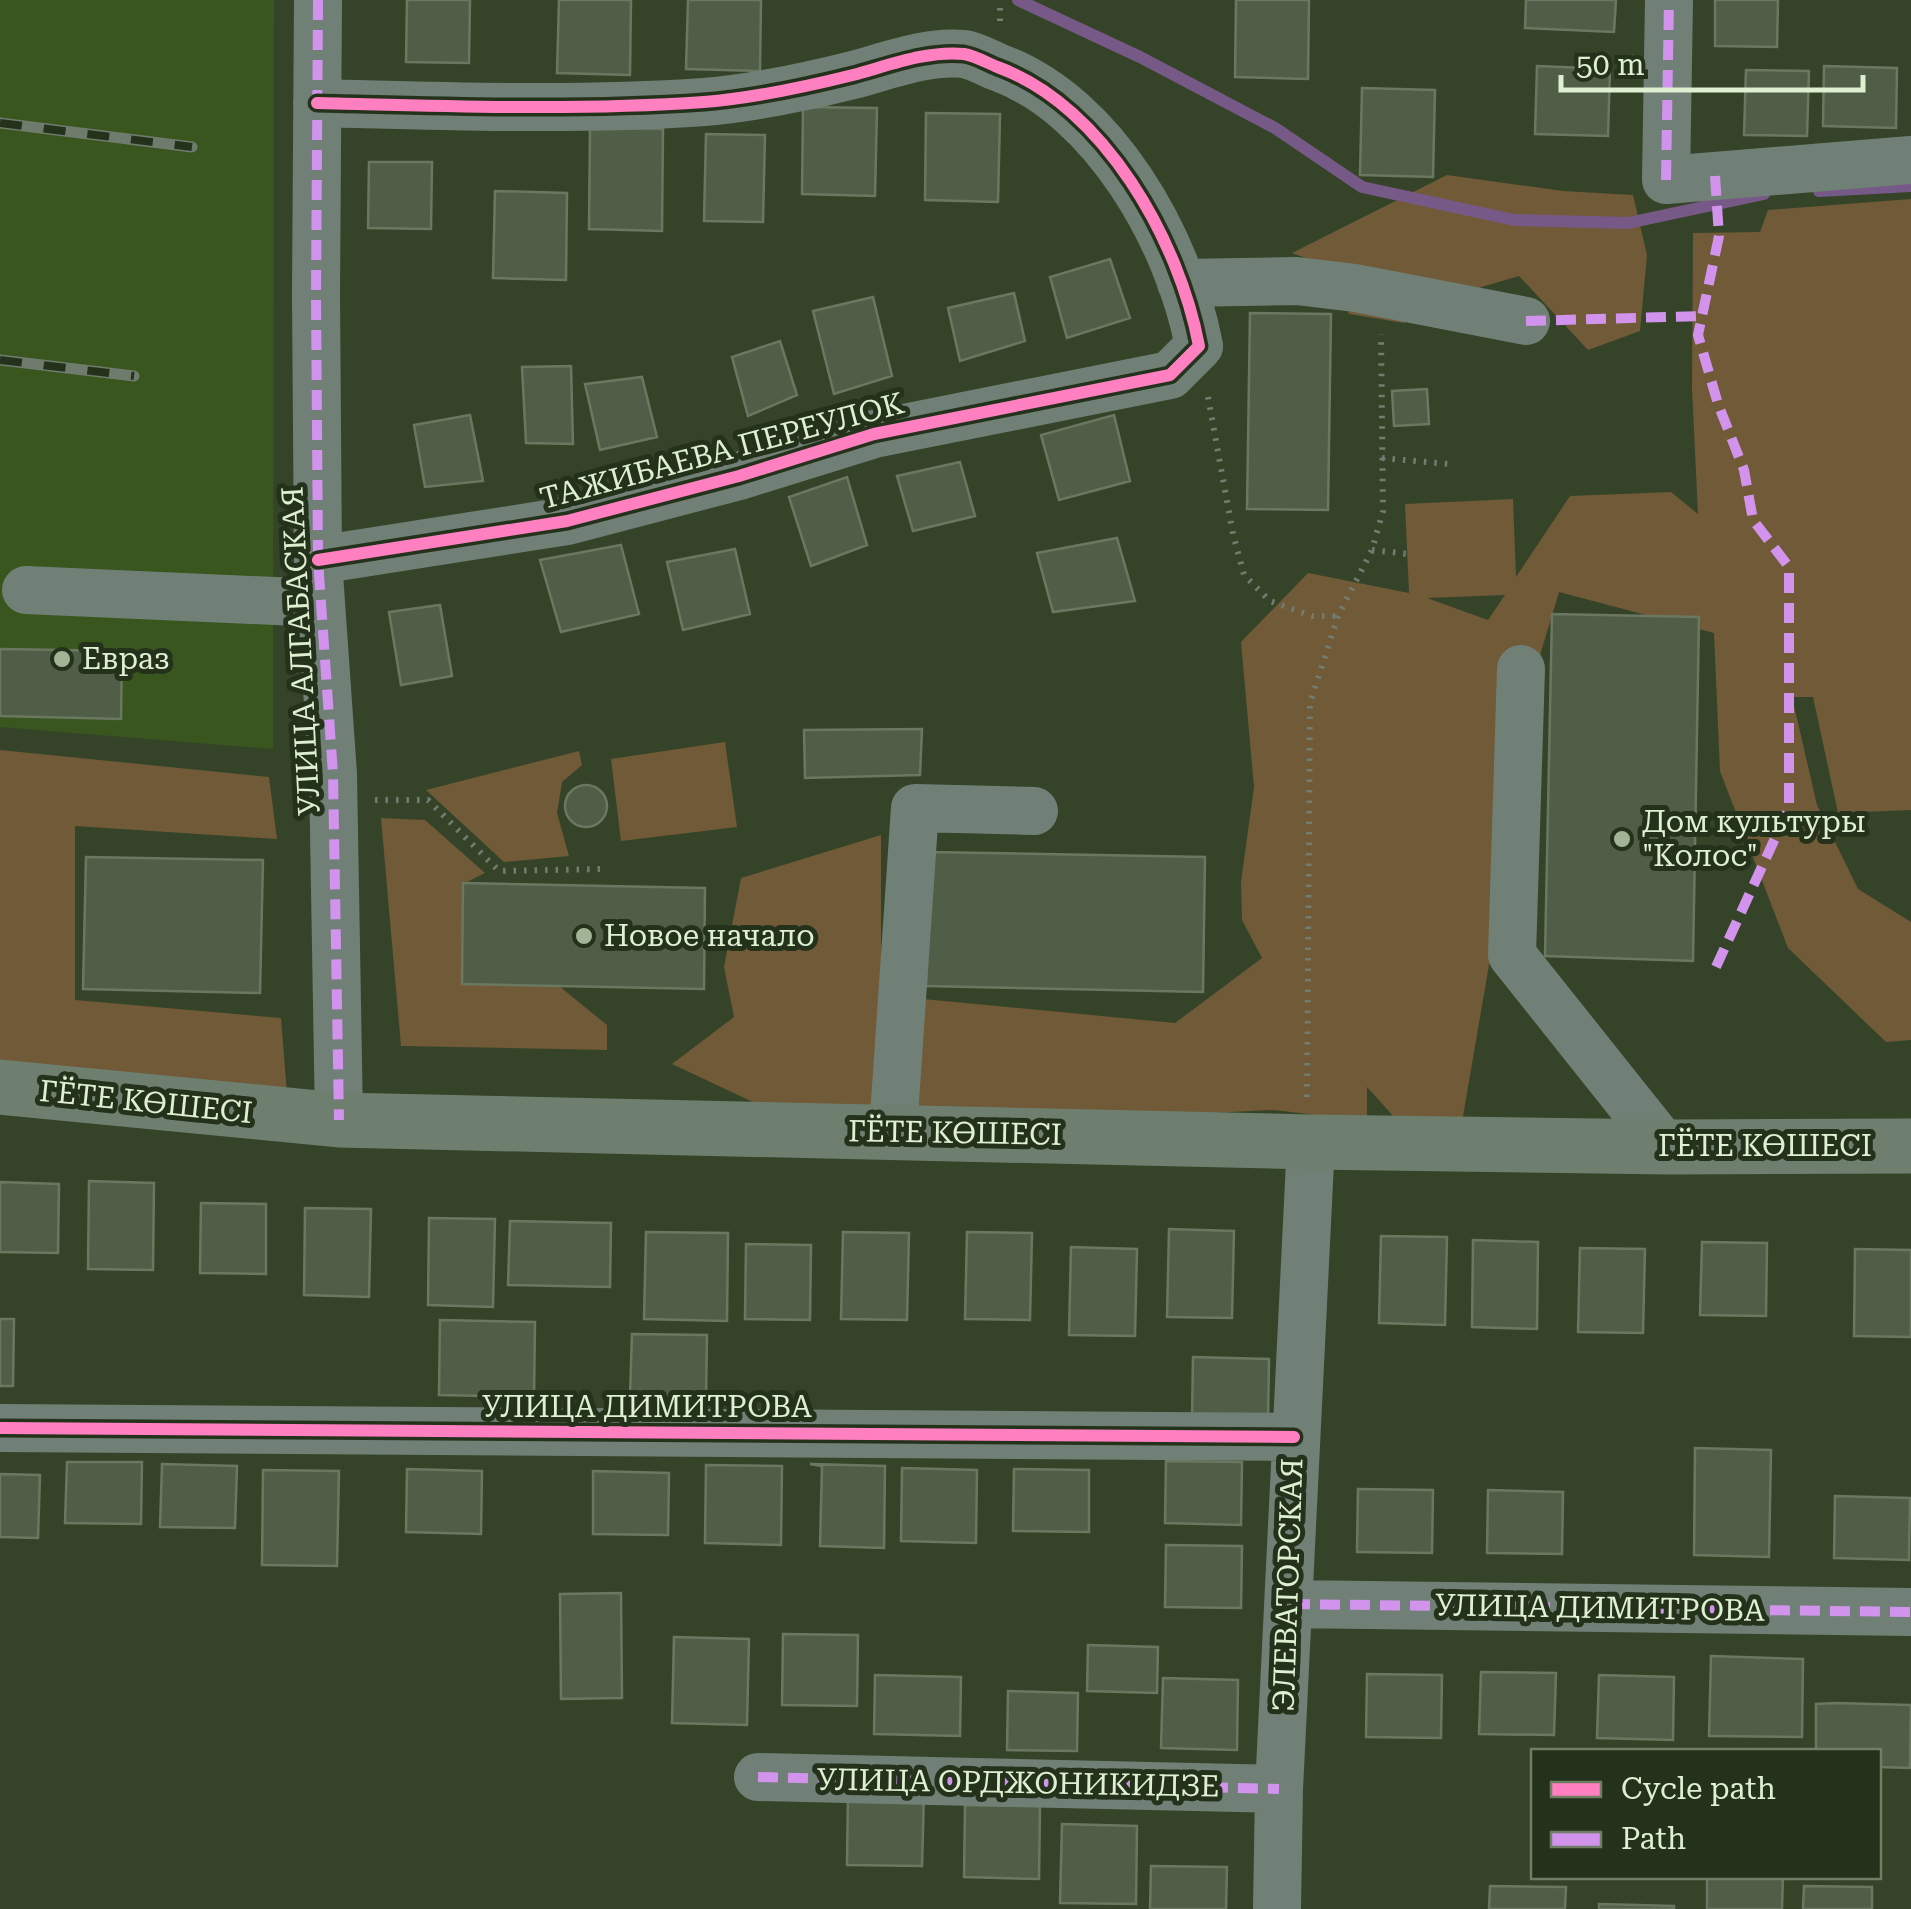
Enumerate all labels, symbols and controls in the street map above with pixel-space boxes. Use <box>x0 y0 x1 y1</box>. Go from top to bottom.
scale bar <box>1561 30 1864 92</box>
text: 50 m <box>1576 47 1645 82</box>
street label: ТАЖИБАЕВА ПЕРЕУЛОК <box>536 385 908 516</box>
street label: УЛИЦА АЛГАБАСКАЯ <box>274 486 327 816</box>
place label: Евраз <box>82 641 170 676</box>
marker: Евраз <box>51 648 73 670</box>
place label: Дом культуры "Колос" <box>1642 804 1866 873</box>
marker: Дом культуры "Колос" <box>1611 828 1633 850</box>
place label: Новое начало <box>604 918 815 953</box>
marker: Новое начало <box>573 925 595 947</box>
street label: ГЁТЕ КӨШЕСІ <box>38 1073 254 1130</box>
street label: ГЁТЕ КӨШЕСІ <box>848 1113 1062 1152</box>
street label: ГЁТЕ КӨШЕСІ <box>1658 1128 1872 1163</box>
street label: УЛИЦА ДИМИТРОВА <box>482 1389 812 1424</box>
street label: ЭЛЕВАТОРСКАЯ <box>1266 1458 1309 1712</box>
street label: УЛИЦА ДИМИТРОВА <box>1435 1587 1765 1628</box>
legend <box>1531 1749 1881 1879</box>
street label: УЛИЦА ОРДЖОНИКИДЗЕ <box>816 1761 1220 1804</box>
text: Cycle path <box>1621 1771 1776 1806</box>
text: Path <box>1621 1821 1686 1856</box>

